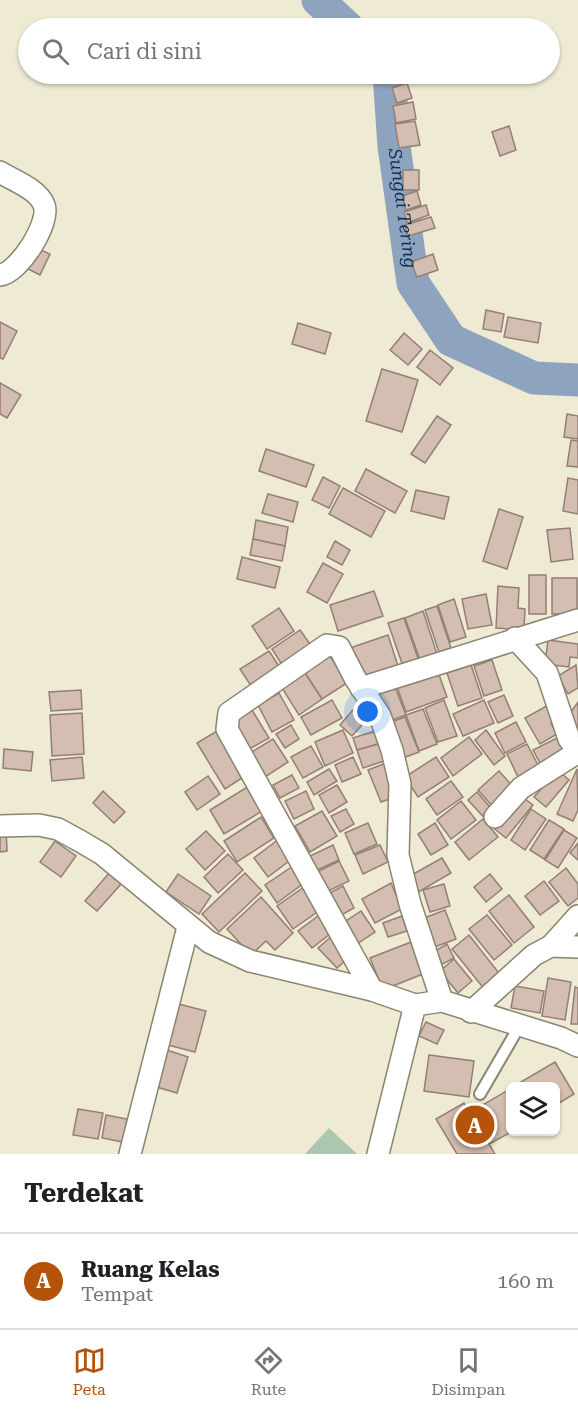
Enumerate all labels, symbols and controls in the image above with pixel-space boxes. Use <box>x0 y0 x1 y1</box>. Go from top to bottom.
search box <box>18 18 560 84</box>
icon: search <box>39 35 72 68</box>
text: Cari di sini <box>87 39 202 64</box>
water label: Sungai Tering <box>384 146 422 269</box>
your location <box>353 697 382 726</box>
map controls <box>506 1082 560 1136</box>
button: layers <box>506 1082 560 1136</box>
pin: A <box>456 1102 494 1148</box>
text: Terdekat <box>24 1178 144 1208</box>
text: Ruang Kelas <box>81 1257 220 1282</box>
text: A <box>36 1269 51 1293</box>
text: 160 m <box>497 1269 554 1293</box>
text: Tempat <box>81 1282 153 1306</box>
tab: Peta <box>73 1344 106 1399</box>
tab: Rute <box>251 1344 286 1399</box>
tab: Disimpan <box>431 1344 505 1399</box>

